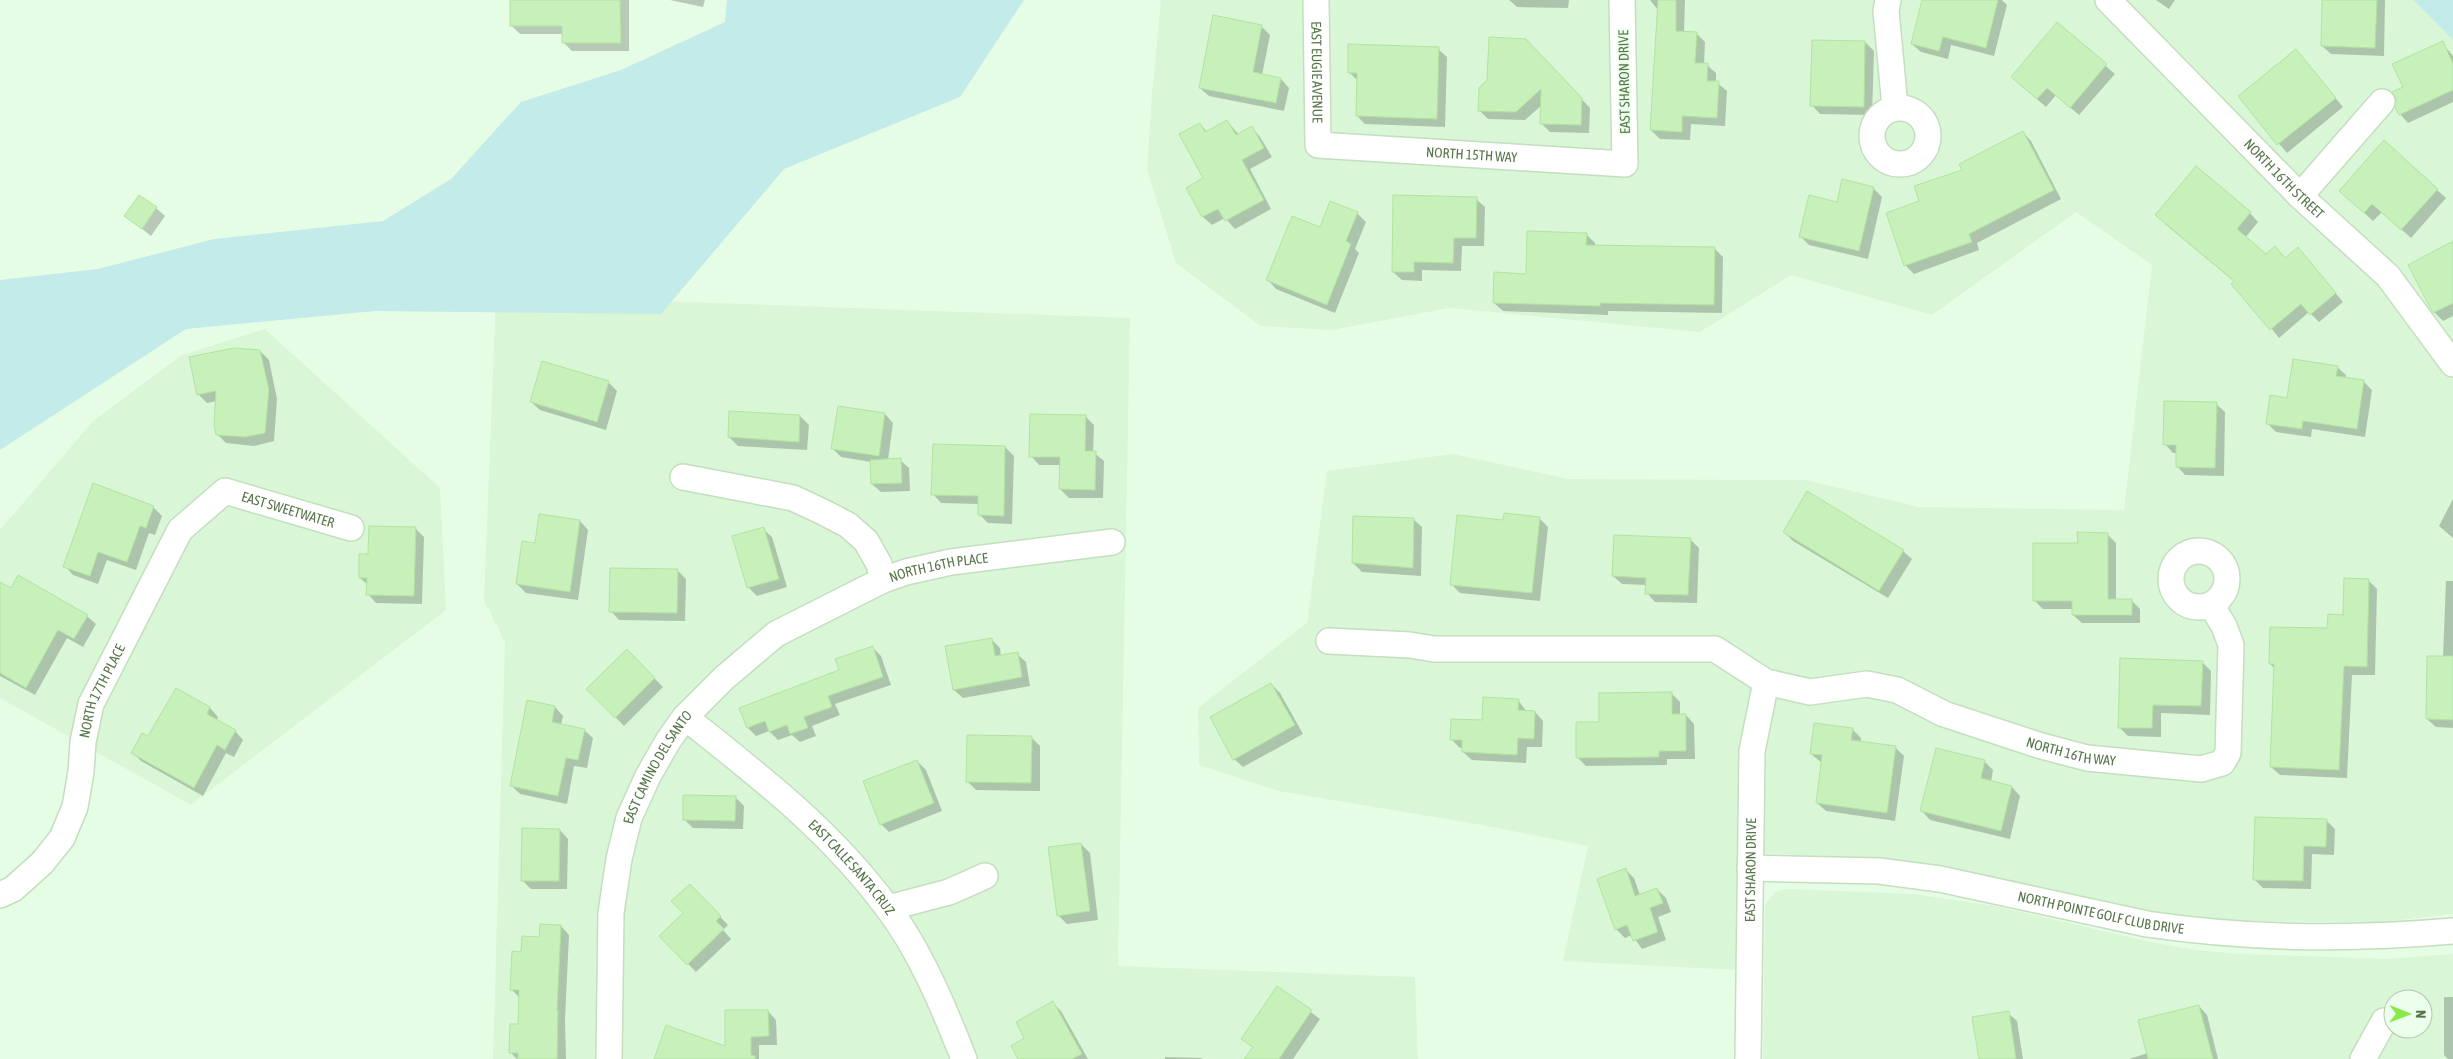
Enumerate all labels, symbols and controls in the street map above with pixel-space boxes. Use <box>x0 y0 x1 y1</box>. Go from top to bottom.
street label: EAST EUGIE AVENUE <box>1308 21 1326 123</box>
street label: EAST SHARON DRIVE <box>1615 30 1633 134</box>
street label: NORTH 16TH STREET <box>2241 136 2327 222</box>
street label: NORTH 15TH WAY <box>1426 144 1519 165</box>
street label: EAST SWEETWATER <box>240 488 336 531</box>
street label: NORTH 16TH PLACE <box>887 549 989 585</box>
street label: NORTH 17TH PLACE <box>76 642 128 739</box>
street label: EAST CAMINO DEL SANTO <box>620 707 695 825</box>
street label: NORTH 16TH WAY <box>2024 734 2117 769</box>
street label: EAST CALLE SANTA CRUZ <box>805 816 898 918</box>
street label: EAST SHARON DRIVE <box>1742 818 1759 922</box>
street label: NORTH POINTE GOLF CLUB DRIVE <box>2016 888 2185 937</box>
north arrow <box>2383 989 2433 1039</box>
text: N <box>2413 1010 2429 1018</box>

